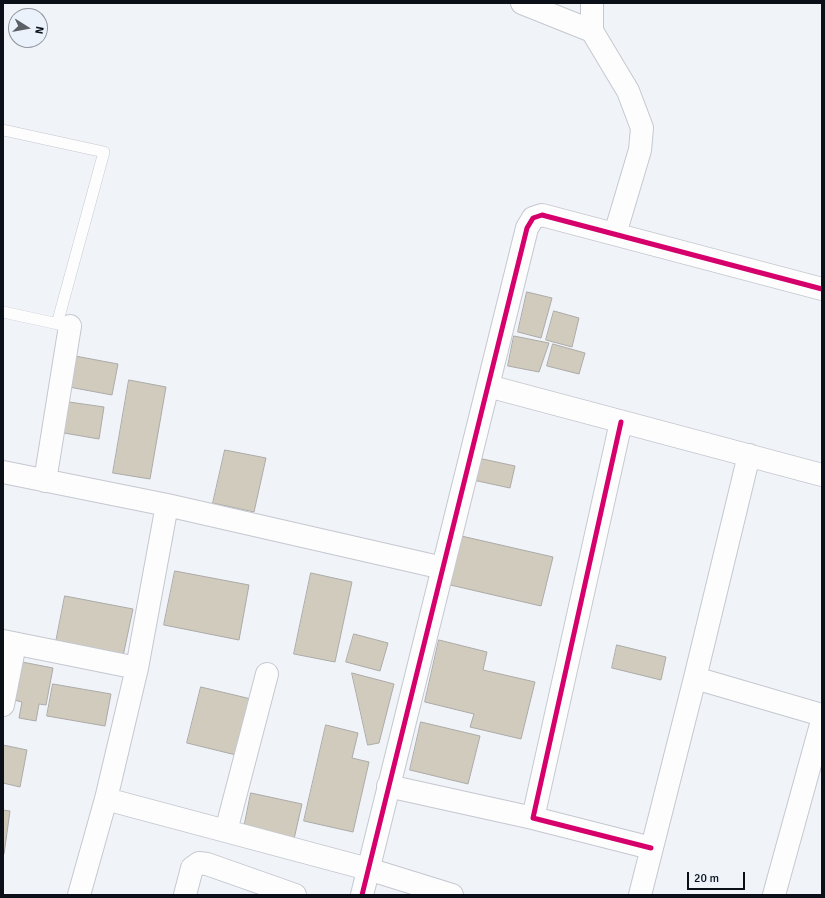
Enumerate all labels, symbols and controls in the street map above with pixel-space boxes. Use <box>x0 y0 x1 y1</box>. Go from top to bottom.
north arrow <box>8 8 48 48</box>
text: N <box>32 25 46 35</box>
scale bar <box>689 864 747 890</box>
text: 20 m <box>694 871 719 886</box>

